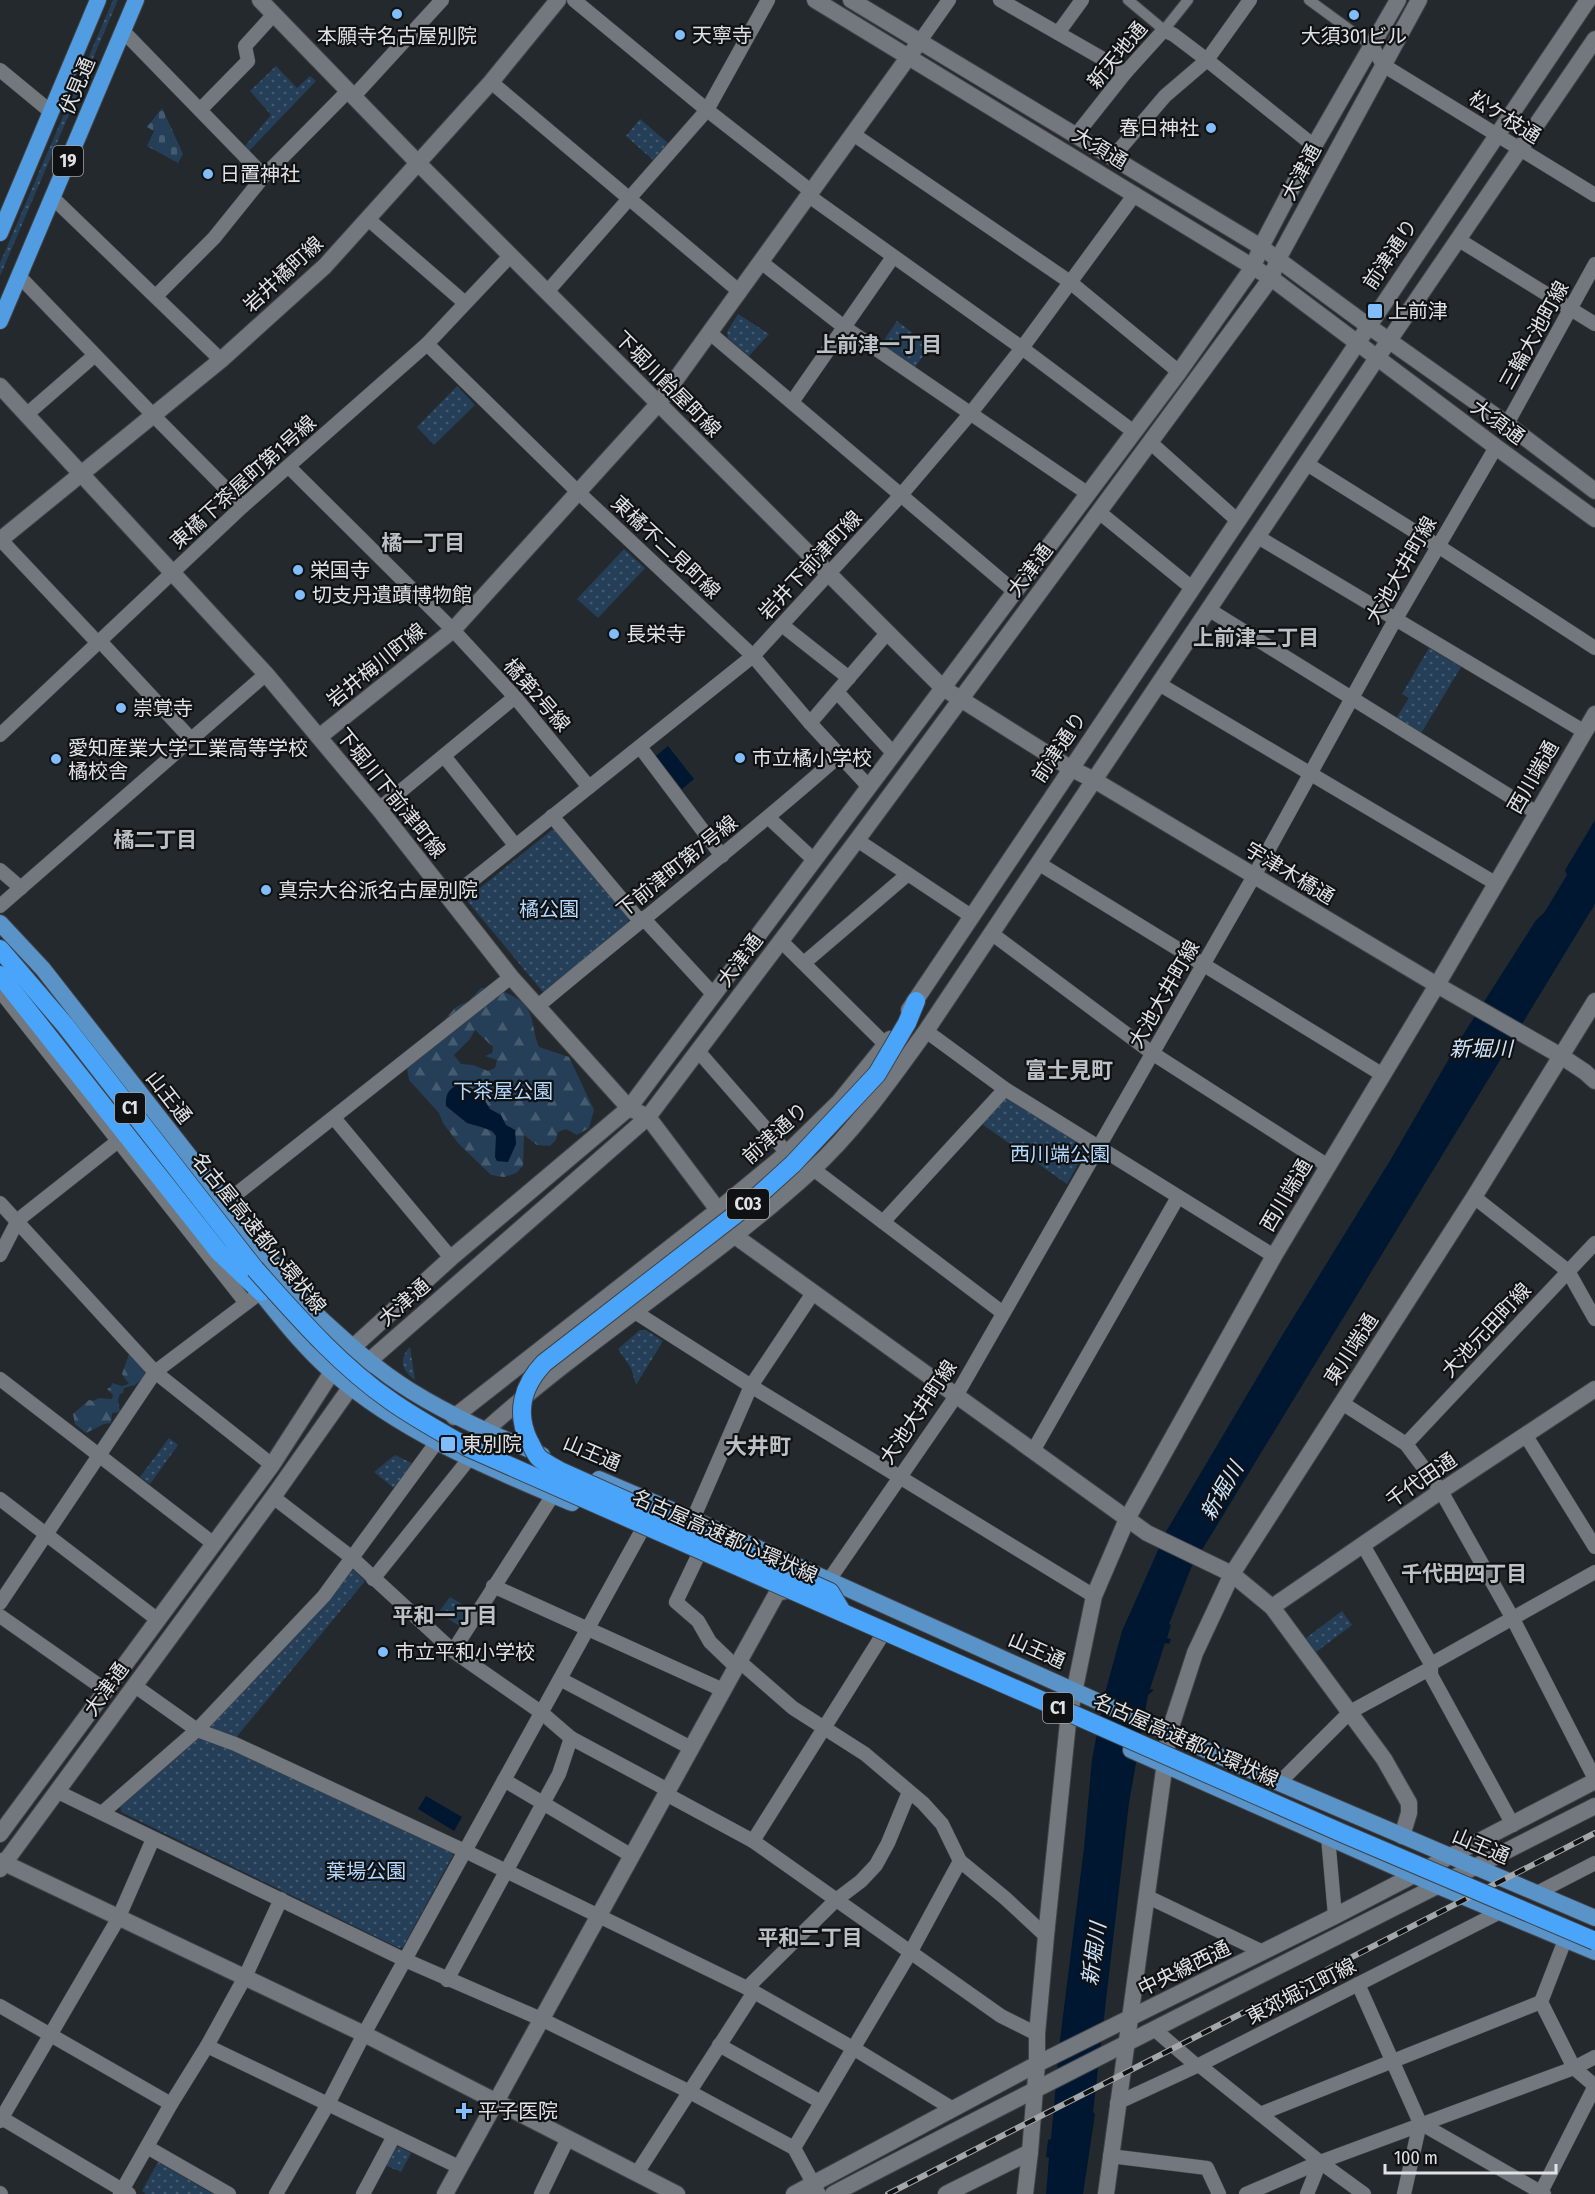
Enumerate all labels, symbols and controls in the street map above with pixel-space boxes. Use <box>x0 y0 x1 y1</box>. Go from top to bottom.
marker: 本願寺名古屋別院 <box>390 7 404 21</box>
marker: 大須301ビル <box>1347 8 1361 22</box>
street label: 新天地通 <box>1082 17 1152 93</box>
place label: 天寧寺 <box>692 23 752 47</box>
place label: 本願寺名古屋別院 <box>317 24 477 48</box>
place label: 大須301ビル <box>1301 24 1407 48</box>
marker: 天寧寺 <box>673 28 687 42</box>
street label: 伏見通 <box>54 54 100 118</box>
street label: 松ケ枝通 <box>1465 86 1545 148</box>
place label: 春日神社 <box>1119 116 1199 140</box>
marker: 春日神社 <box>1204 121 1218 135</box>
street label: 大須通 <box>1068 122 1132 174</box>
street label: 大津通 <box>1276 140 1326 204</box>
road number: 19 <box>53 146 83 176</box>
place label: 日置神社 <box>220 162 300 186</box>
marker: 日置神社 <box>201 167 215 181</box>
street label: 前津通り <box>1358 214 1422 294</box>
street label: 岩井橘町線 <box>238 231 328 317</box>
street label: 三輪大池町線 <box>1494 277 1574 393</box>
place label: 上前津 <box>1388 299 1448 323</box>
marker: 上前津 <box>1366 302 1384 320</box>
street label: 下堀川飴屋町線 <box>610 326 726 442</box>
district label: 上前津一丁目 <box>816 332 942 358</box>
street label: 大須通 <box>1467 395 1529 449</box>
street label: 東橘下茶屋町第1号線 <box>165 410 321 554</box>
street label: 東橘不二見町線 <box>607 490 725 604</box>
street label: 岩井下前津町線 <box>753 506 867 624</box>
street label: 大池大井町線 <box>1361 512 1441 628</box>
district label: 橘一丁目 <box>381 530 465 556</box>
street label: 大津通 <box>1002 539 1058 601</box>
place label: 栄国寺 <box>310 558 370 582</box>
marker: 栄国寺 <box>291 563 305 577</box>
place label: 切支丹遺蹟博物館 <box>312 583 472 607</box>
marker: 切支丹遺蹟博物館 <box>293 588 307 602</box>
street label: 岩井梅川町線 <box>322 618 430 712</box>
place label: 長栄寺 <box>626 622 686 646</box>
district label: 上前津二丁目 <box>1193 625 1319 651</box>
marker: 長栄寺 <box>607 627 621 641</box>
street label: 橘第2号線 <box>499 654 575 736</box>
place label: 崇覚寺 <box>133 696 193 720</box>
marker: 崇覚寺 <box>114 701 128 715</box>
street label: 前津通り <box>1027 707 1091 787</box>
street label: 下堀川下前津町線 <box>331 723 451 863</box>
place label: 愛知産業大学工業高等学校 橘校舎 <box>68 736 308 783</box>
street label: 西川端通 <box>1503 736 1563 818</box>
place label: 市立橘小学校 <box>752 746 872 770</box>
marker: 市立橘小学校 <box>733 751 747 765</box>
marker: 愛知産業大学工業高等学校 橘校舎 <box>49 752 63 766</box>
street label: 下前津町第7号線 <box>612 810 742 922</box>
district label: 橘二丁目 <box>113 827 197 853</box>
street label: 宇津木橋通 <box>1241 837 1339 909</box>
place label: 真宗大谷派名古屋別院 <box>278 878 478 902</box>
marker: 真宗大谷派名古屋別院 <box>259 883 273 897</box>
park label: 橘公園 <box>519 897 579 921</box>
street label: 大津通 <box>712 929 768 991</box>
street label: 大池大井町線 <box>1124 936 1204 1052</box>
water label: 新堀川 <box>1450 1036 1514 1062</box>
district label: 富士見町 <box>1025 1057 1113 1084</box>
street label: 山王通 <box>141 1066 197 1128</box>
park label: 下茶屋公園 <box>453 1079 553 1103</box>
road number: C1 <box>115 1093 145 1123</box>
street label: 前津通り <box>737 1097 813 1169</box>
park label: 西川端公園 <box>1010 1142 1110 1166</box>
street label: 名古屋高速都心環状線 <box>187 1148 331 1318</box>
street label: 西川端通 <box>1255 1155 1317 1235</box>
road number: C03 <box>727 1189 769 1219</box>
street label: 大津通 <box>373 1273 435 1331</box>
street label: 大池元田町線 <box>1436 1278 1536 1382</box>
street label: 東川端通 <box>1319 1309 1383 1389</box>
street label: 大池大井町線 <box>874 1356 962 1468</box>
street label: 山王通 <box>560 1430 624 1476</box>
place label: 東別院 <box>462 1432 522 1456</box>
district label: 大井町 <box>725 1433 791 1460</box>
marker: 東別院 <box>439 1435 457 1453</box>
street label: 千代田通 <box>1381 1448 1461 1512</box>
water label: 新堀川 <box>1195 1455 1250 1525</box>
street label: 名古屋高速都心環状線 <box>629 1484 821 1588</box>
district label: 千代田四丁目 <box>1401 1561 1527 1587</box>
district label: 平和一丁目 <box>393 1603 498 1629</box>
street label: 山王通 <box>1005 1627 1069 1673</box>
place label: 市立平和小学校 <box>395 1640 535 1664</box>
marker: 市立平和小学校 <box>376 1645 390 1659</box>
street label: 大津通 <box>79 1658 133 1720</box>
street label: 名古屋高速都心環状線 <box>1090 1688 1282 1792</box>
road number: C1 <box>1043 1693 1073 1723</box>
street label: 山王通 <box>1449 1823 1513 1869</box>
park label: 葉場公園 <box>326 1859 406 1883</box>
water label: 新堀川 <box>1077 1919 1112 1987</box>
district label: 平和二丁目 <box>758 1925 863 1951</box>
street label: 中央線西通 <box>1134 1935 1234 2001</box>
street label: 東郊堀江町線 <box>1242 1953 1360 2029</box>
place label: 平子医院 <box>478 2099 558 2123</box>
marker: 平子医院 <box>455 2102 473 2120</box>
scale bar <box>1385 2137 1556 2175</box>
text: 100 m <box>1394 2147 1438 2169</box>

